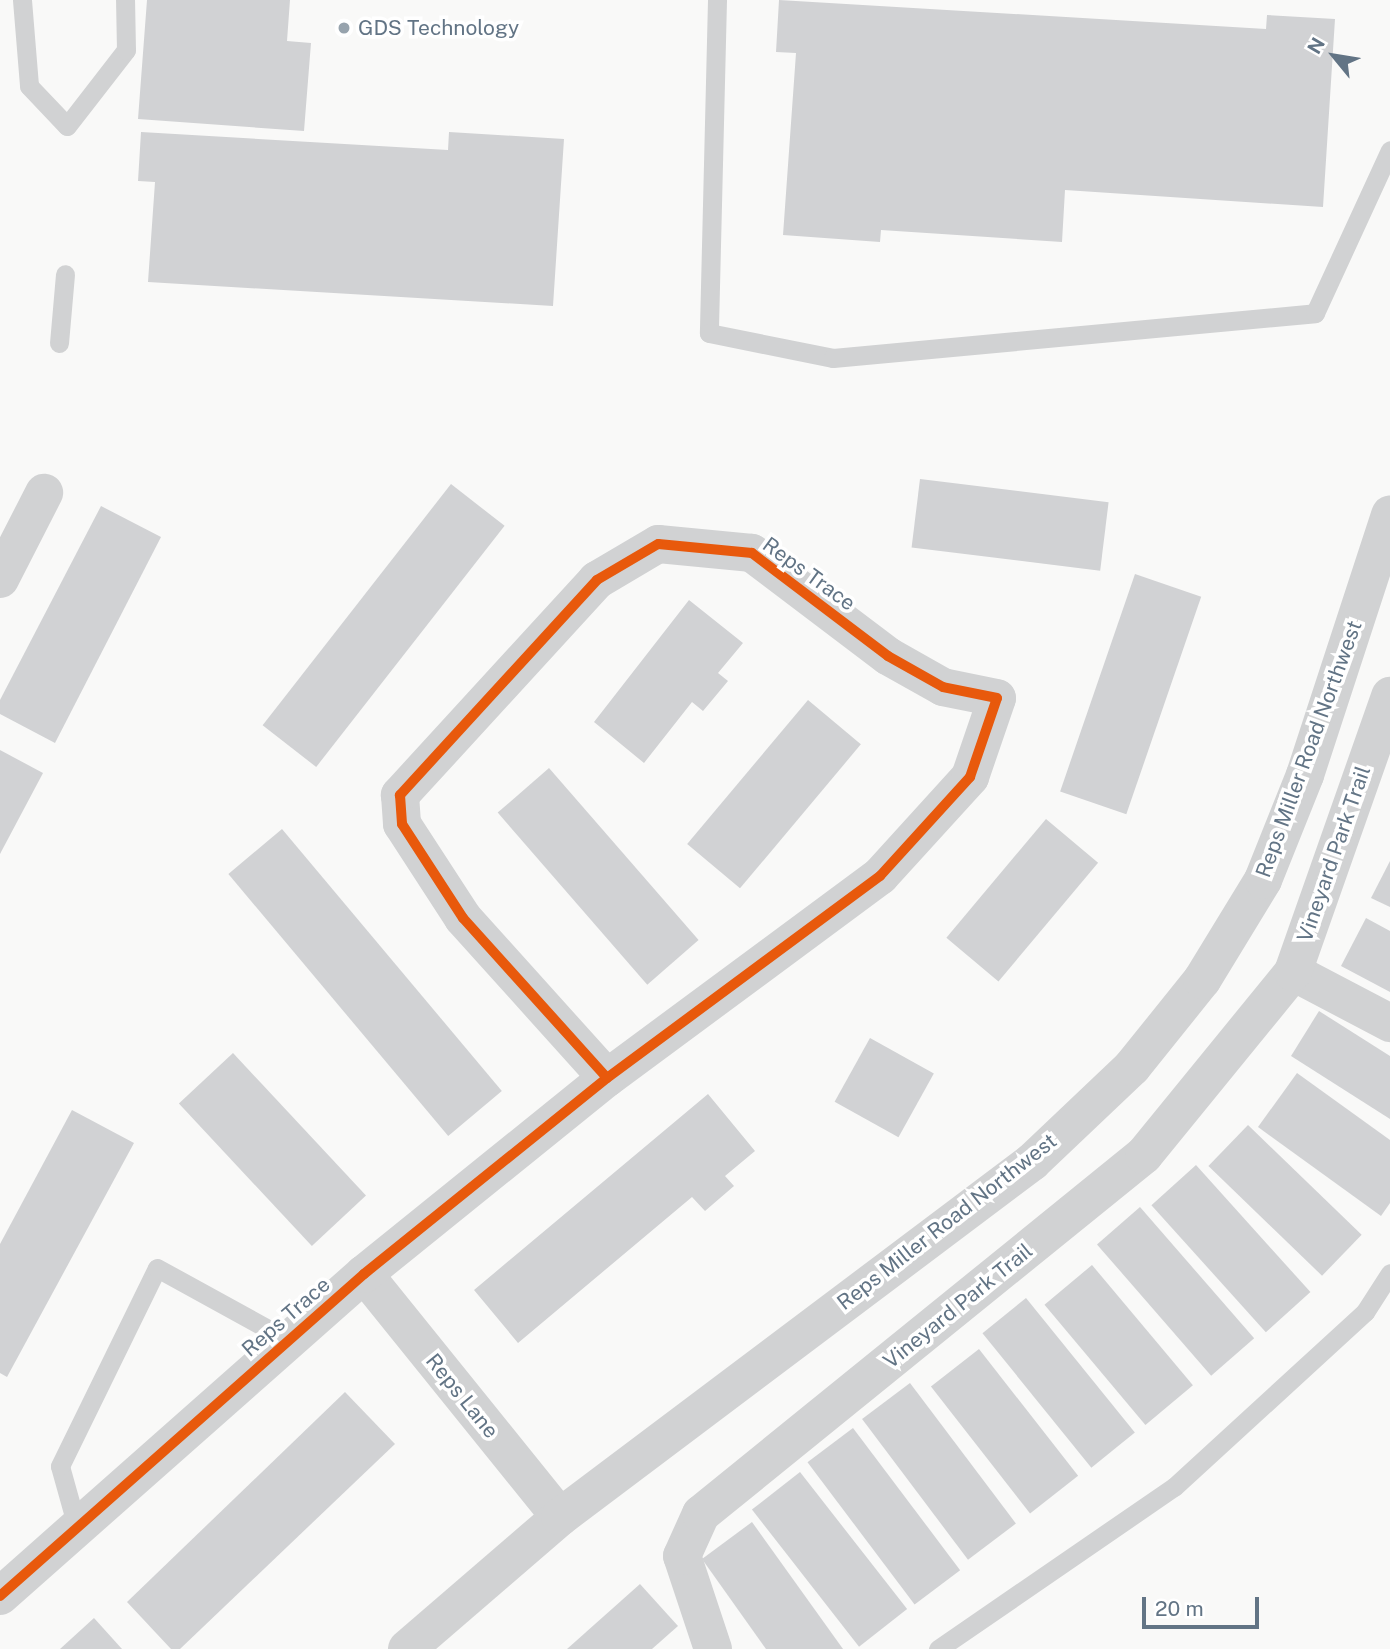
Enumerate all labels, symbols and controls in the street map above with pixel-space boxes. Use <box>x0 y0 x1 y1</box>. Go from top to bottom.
place label: GDS Technology <box>358 15 519 41</box>
marker: GDS Technology <box>336 20 352 36</box>
north arrow <box>1299 21 1369 91</box>
text: N <box>1303 34 1329 57</box>
street label: Reps Trace <box>758 532 860 616</box>
street label: Reps Miller Road Northwest <box>1251 617 1367 881</box>
street label: Vineyard Park Trail <box>1292 763 1376 945</box>
street label: Reps Miller Road Northwest <box>832 1128 1062 1316</box>
street label: Vineyard Park Trail <box>878 1238 1038 1374</box>
street label: Reps Trace <box>237 1272 335 1362</box>
street label: Reps Lane <box>420 1349 504 1443</box>
scale bar <box>1145 1582 1262 1626</box>
text: 20 m <box>1155 1596 1204 1621</box>

